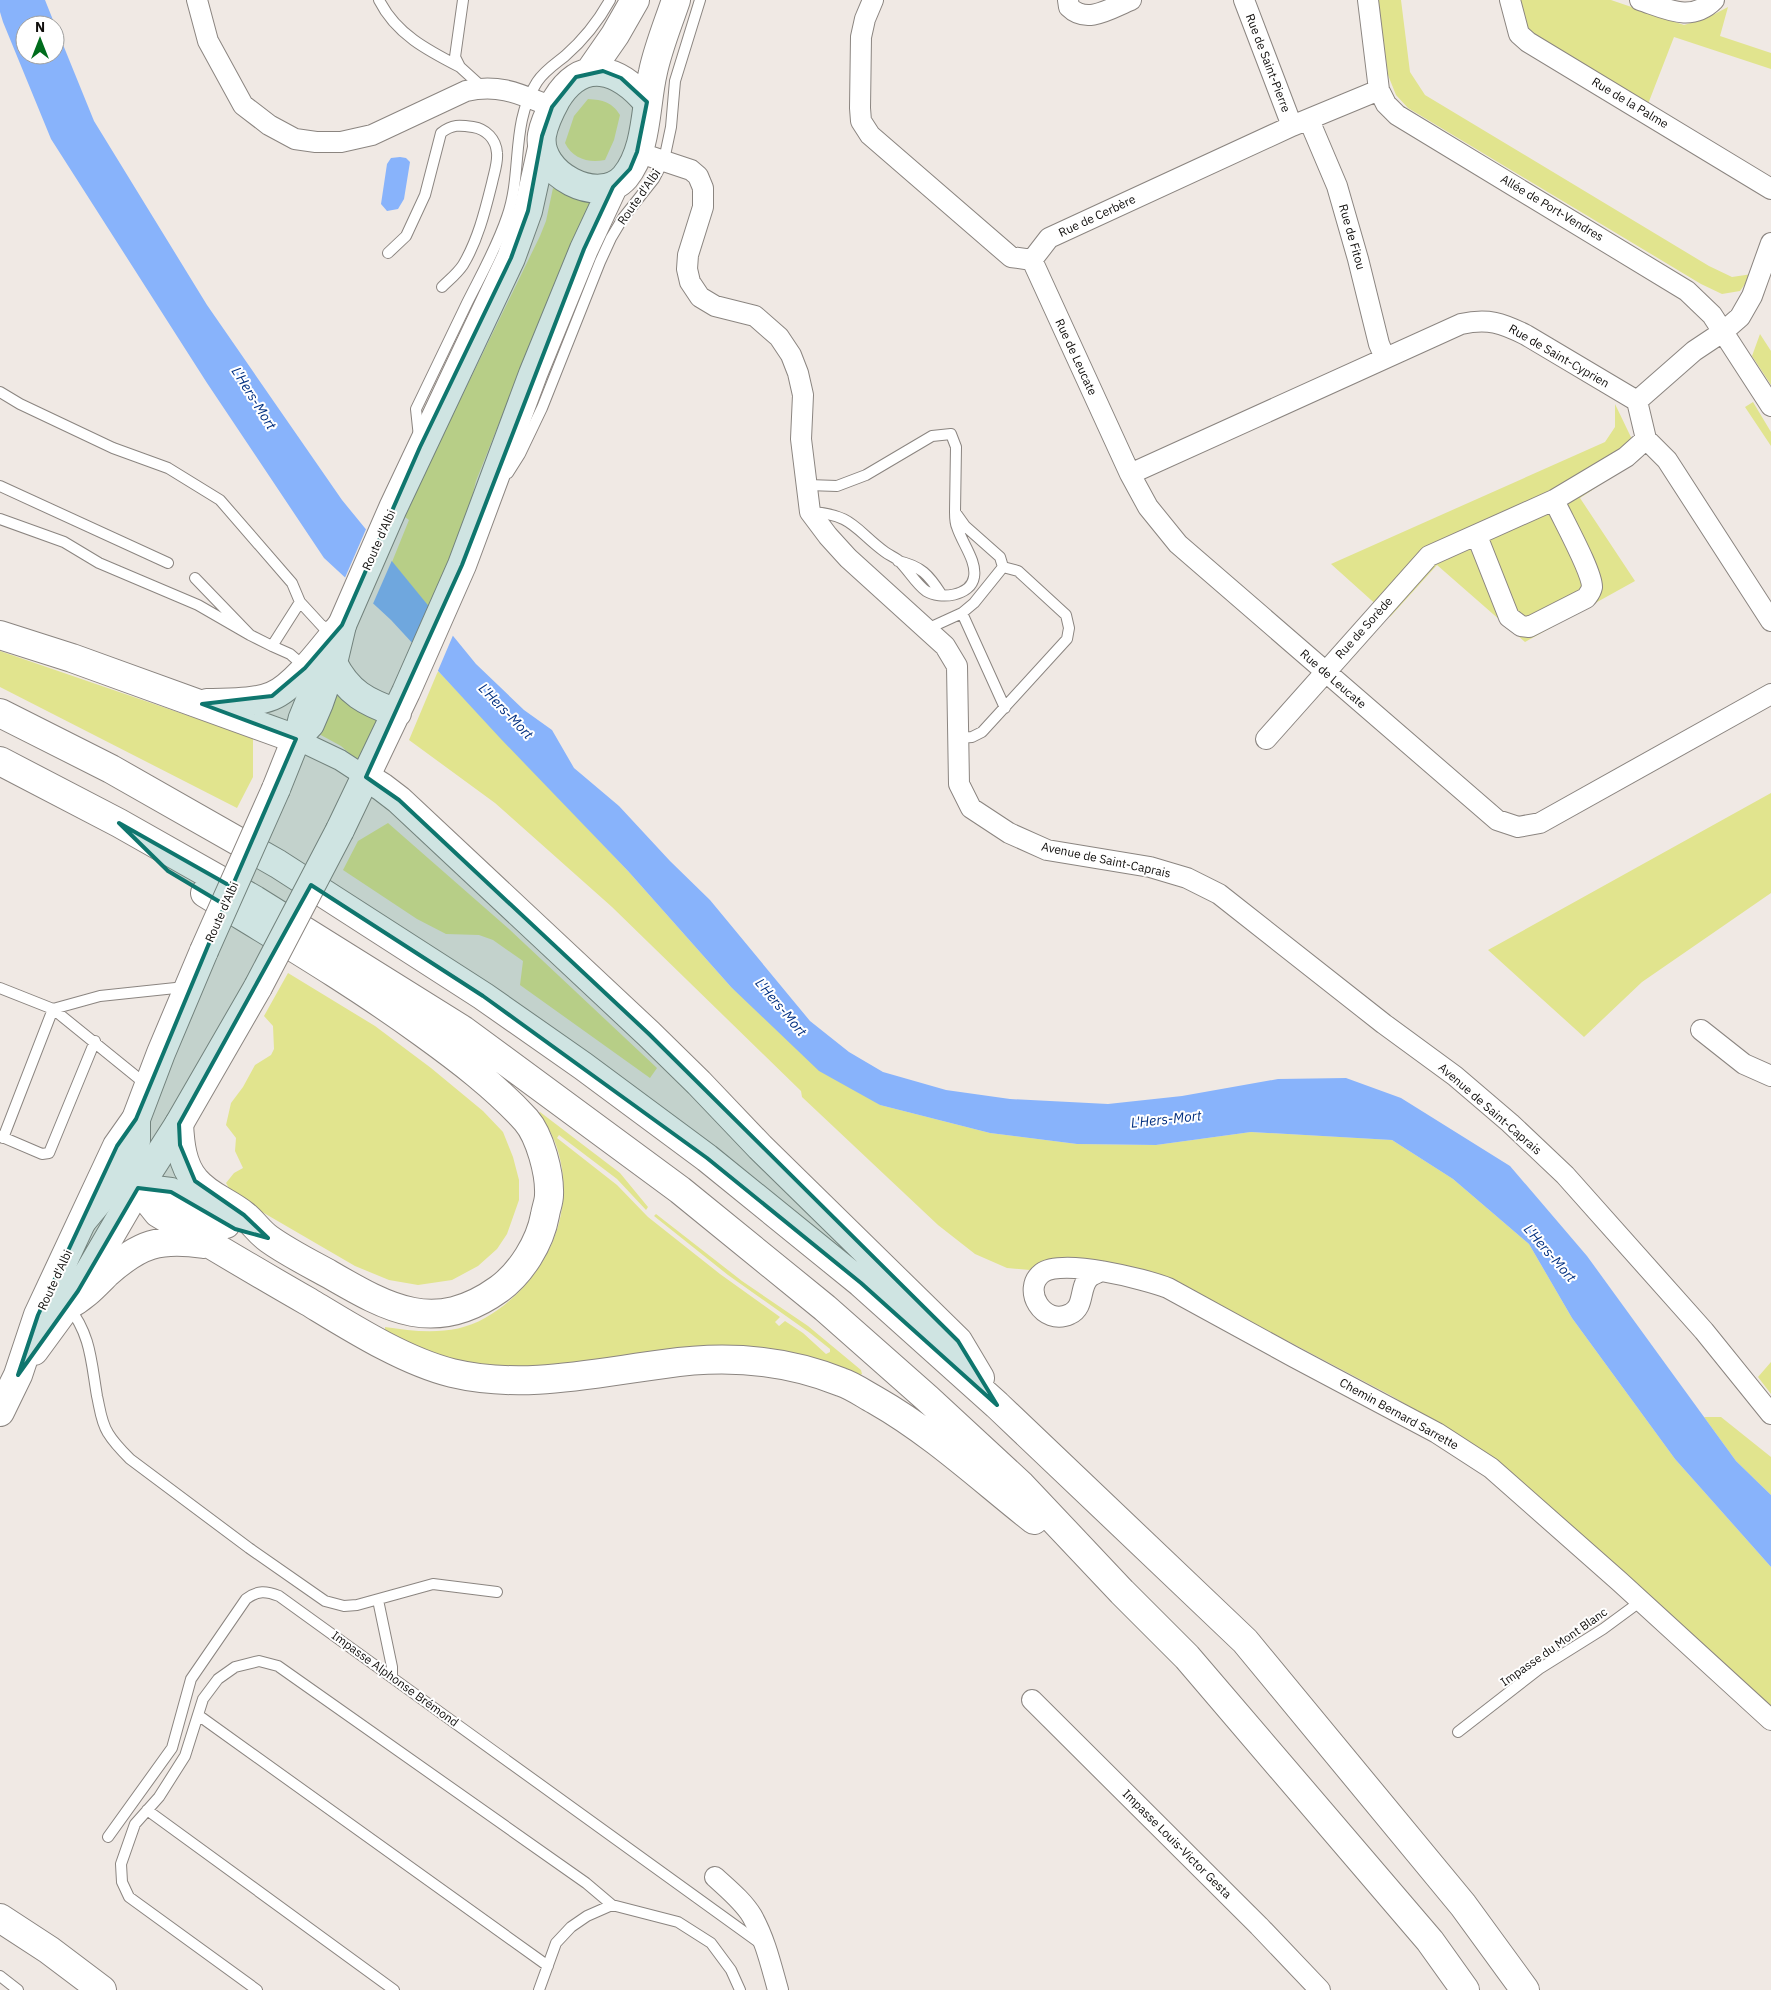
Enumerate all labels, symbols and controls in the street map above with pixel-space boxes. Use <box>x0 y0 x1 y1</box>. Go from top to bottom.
street label: Rue de Saint-Pierre <box>1243 11 1294 115</box>
north arrow <box>15 15 65 65</box>
text: N <box>35 18 45 36</box>
street label: Rue de la Palme <box>1589 74 1672 132</box>
street label: Route d'Albi <box>614 166 663 228</box>
street label: Allée de Port-Vendres <box>1498 171 1607 244</box>
street label: Rue de Cerbère <box>1056 191 1138 240</box>
street label: Rue de Fitou <box>1336 202 1369 271</box>
street label: Rue de Leucate <box>1052 316 1101 398</box>
street label: Rue de Saint-Cyprien <box>1506 321 1612 390</box>
water label: L'Hers-Mort <box>228 363 281 433</box>
street label: Route d'Albi <box>359 507 399 572</box>
street label: Rue de Sorède <box>1332 593 1396 662</box>
street label: Rue de Leucate <box>1297 646 1370 712</box>
water label: L'Hers-Mort <box>475 679 537 743</box>
street label: Avenue de Saint-Caprais <box>1040 838 1172 881</box>
street label: Route d'Albi <box>202 879 242 944</box>
water label: L'Hers-Mort <box>751 974 811 1040</box>
street label: Avenue de Saint-Caprais <box>1436 1060 1545 1158</box>
water label: L'Hers-Mort <box>1130 1106 1203 1132</box>
water label: L'Hers-Mort <box>1520 1220 1580 1286</box>
street label: Route d'Albi <box>34 1247 75 1312</box>
street label: Chemin Bernard Sarrette <box>1337 1375 1462 1453</box>
street label: Impasse du Mont Blanc <box>1497 1604 1610 1689</box>
street label: Impasse Alphonse Brémond <box>329 1628 462 1730</box>
street label: Impasse Louis-Victor Gesta <box>1120 1786 1235 1902</box>

